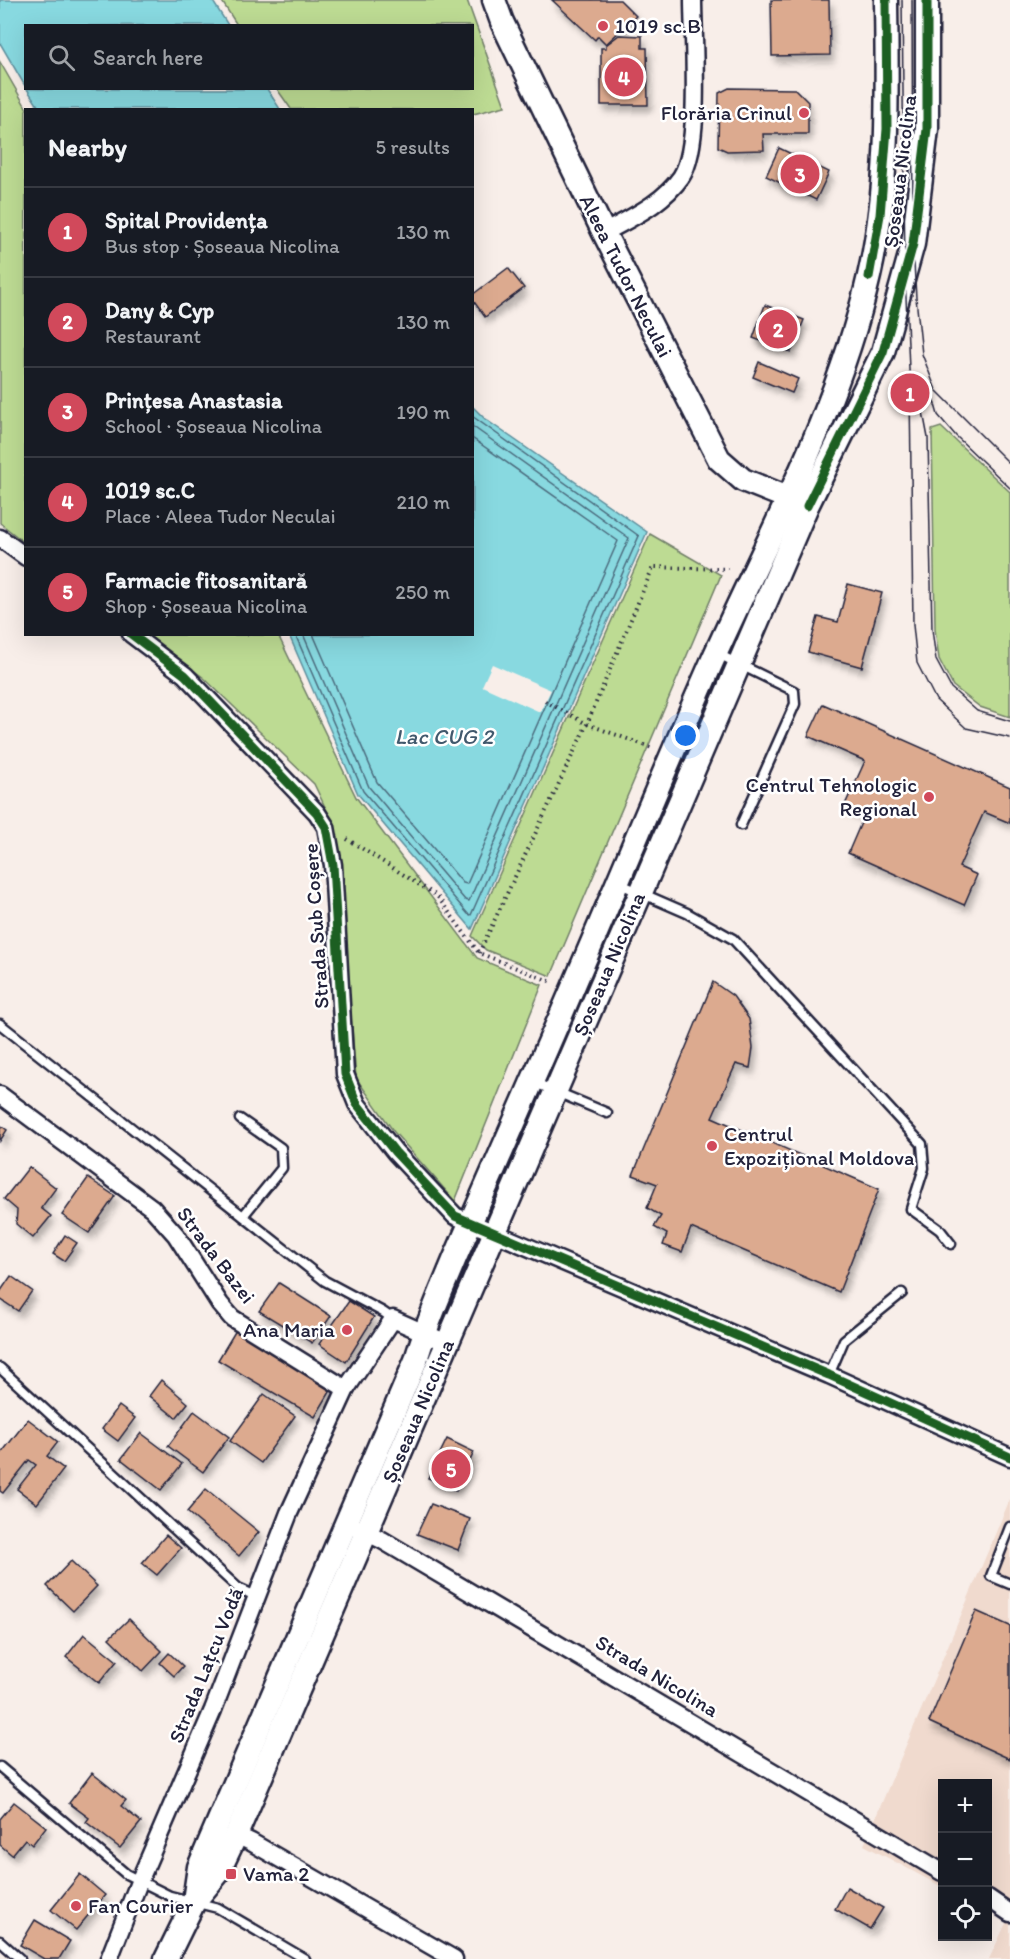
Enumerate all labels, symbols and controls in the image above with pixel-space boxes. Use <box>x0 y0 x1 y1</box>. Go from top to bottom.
place label: 1019 sc.B <box>615 13 701 38</box>
marker: 1019 sc.B <box>596 19 610 33</box>
search box <box>24 24 474 90</box>
icon: search <box>45 41 78 74</box>
text: Search here <box>93 44 203 71</box>
pin: 4 <box>604 54 644 100</box>
street label: Șoseaua Nicolina <box>878 93 921 249</box>
place label: Florăria Crinul <box>661 100 792 125</box>
marker: Florăria Crinul <box>797 106 811 120</box>
text: Nearby <box>48 131 127 163</box>
text: 5 results <box>376 135 450 159</box>
pin: 3 <box>780 152 820 196</box>
street label: Aleea Tudor Neculai <box>575 190 678 361</box>
text: Spital Providența <box>105 207 268 234</box>
text: 1 <box>63 220 72 244</box>
text: 130 m <box>396 220 450 244</box>
text: Bus stop · Șoseaua Nicolina <box>105 234 340 258</box>
text: Dany & Cyp <box>105 297 214 324</box>
pin: 2 <box>758 306 798 352</box>
text: 2 <box>62 310 73 334</box>
text: 130 m <box>396 310 450 334</box>
text: Restaurant <box>105 324 201 348</box>
pin: 1 <box>890 370 930 416</box>
text: Prințesa Anastasia <box>105 387 282 414</box>
text: 3 <box>62 400 73 424</box>
text: 190 m <box>397 400 450 424</box>
text: School · Șoseaua Nicolina <box>105 414 322 438</box>
text: 1019 sc.C <box>105 477 195 504</box>
text: 4 <box>61 490 74 514</box>
text: 210 m <box>397 490 450 514</box>
text: Place · Aleea Tudor Neculai <box>105 504 336 528</box>
text: Farmacie fitosanitară <box>105 567 307 594</box>
text: 5 <box>62 580 73 604</box>
text: 250 m <box>395 580 450 604</box>
text: Shop · Șoseaua Nicolina <box>105 594 307 618</box>
your location <box>671 721 700 750</box>
water label: Lac CUG 2 <box>395 723 495 750</box>
place label: Centrul Tehnologic Regional <box>746 772 917 821</box>
marker: Centrul Tehnologic Regional <box>922 790 936 804</box>
street label: Strada Sub Coșere <box>297 842 334 1010</box>
street label: Șoseaua Nicolina <box>567 888 650 1039</box>
place label: Centrul Expozițional Moldova <box>724 1121 914 1170</box>
marker: Centrul Expozițional Moldova <box>705 1139 719 1153</box>
street label: Strada Bazei <box>172 1201 261 1308</box>
place label: Ana Maria <box>243 1317 335 1342</box>
marker: Ana Maria <box>340 1323 354 1337</box>
street label: Șoseaua Nicolina <box>376 1335 459 1486</box>
pin: 5 <box>432 1446 470 1492</box>
street label: Strada Lațcu Vodă <box>163 1583 248 1746</box>
street label: Strada Nicolina <box>591 1629 723 1722</box>
map controls <box>938 1779 992 1941</box>
button: + <box>938 1779 992 1833</box>
button: − <box>938 1833 992 1887</box>
place label: Vama 2 <box>243 1861 309 1886</box>
marker: Vama 2 <box>224 1867 238 1881</box>
button: locate <box>938 1887 992 1941</box>
place label: Fan Courier <box>88 1893 194 1918</box>
marker: Fan Courier <box>69 1899 83 1913</box>

